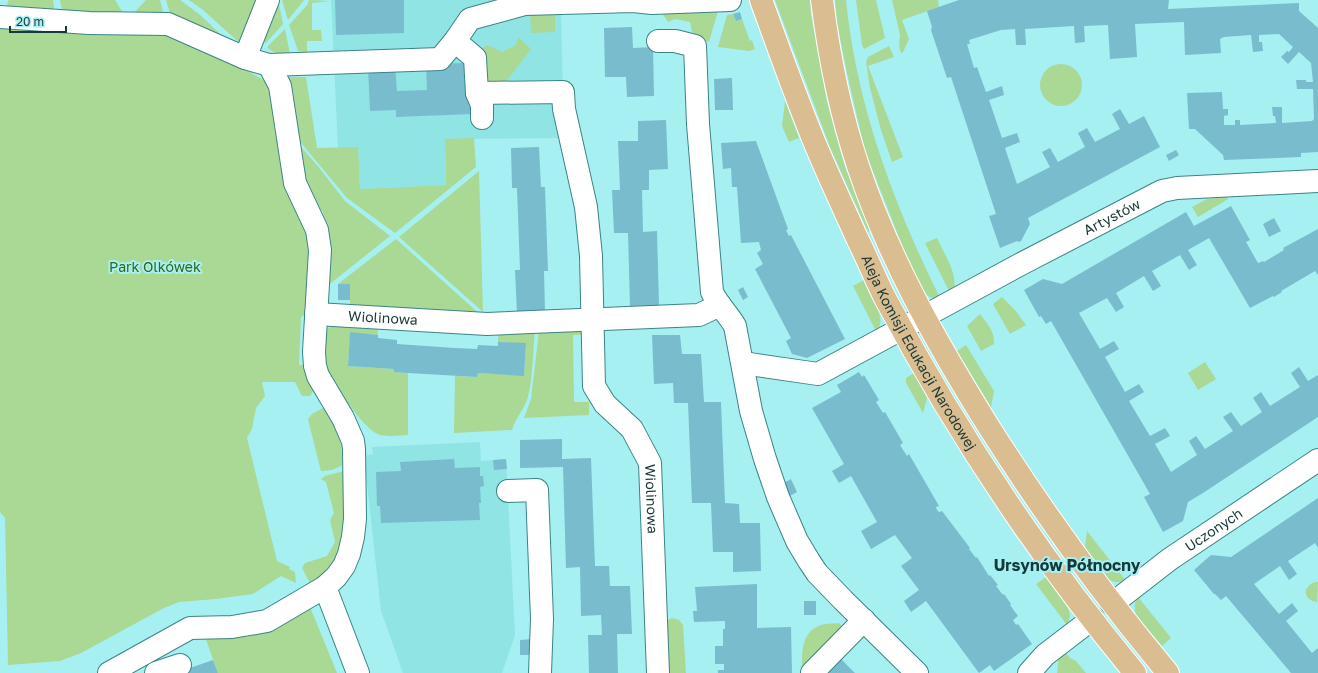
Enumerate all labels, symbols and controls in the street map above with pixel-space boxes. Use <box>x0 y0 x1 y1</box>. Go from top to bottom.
scale bar <box>10 8 66 34</box>
text: 20 m <box>16 14 44 29</box>
street label: Artystów <box>1080 195 1143 238</box>
street label: Aleja Komisji Edukacji Narodowej <box>858 252 980 453</box>
park label: Park Olkówek <box>109 258 201 275</box>
street label: Wiolinowa <box>348 307 418 328</box>
street label: Wiolinowa <box>642 464 662 534</box>
street label: Uczonych <box>1181 504 1245 555</box>
district label: Ursynów Północny <box>994 555 1141 575</box>

